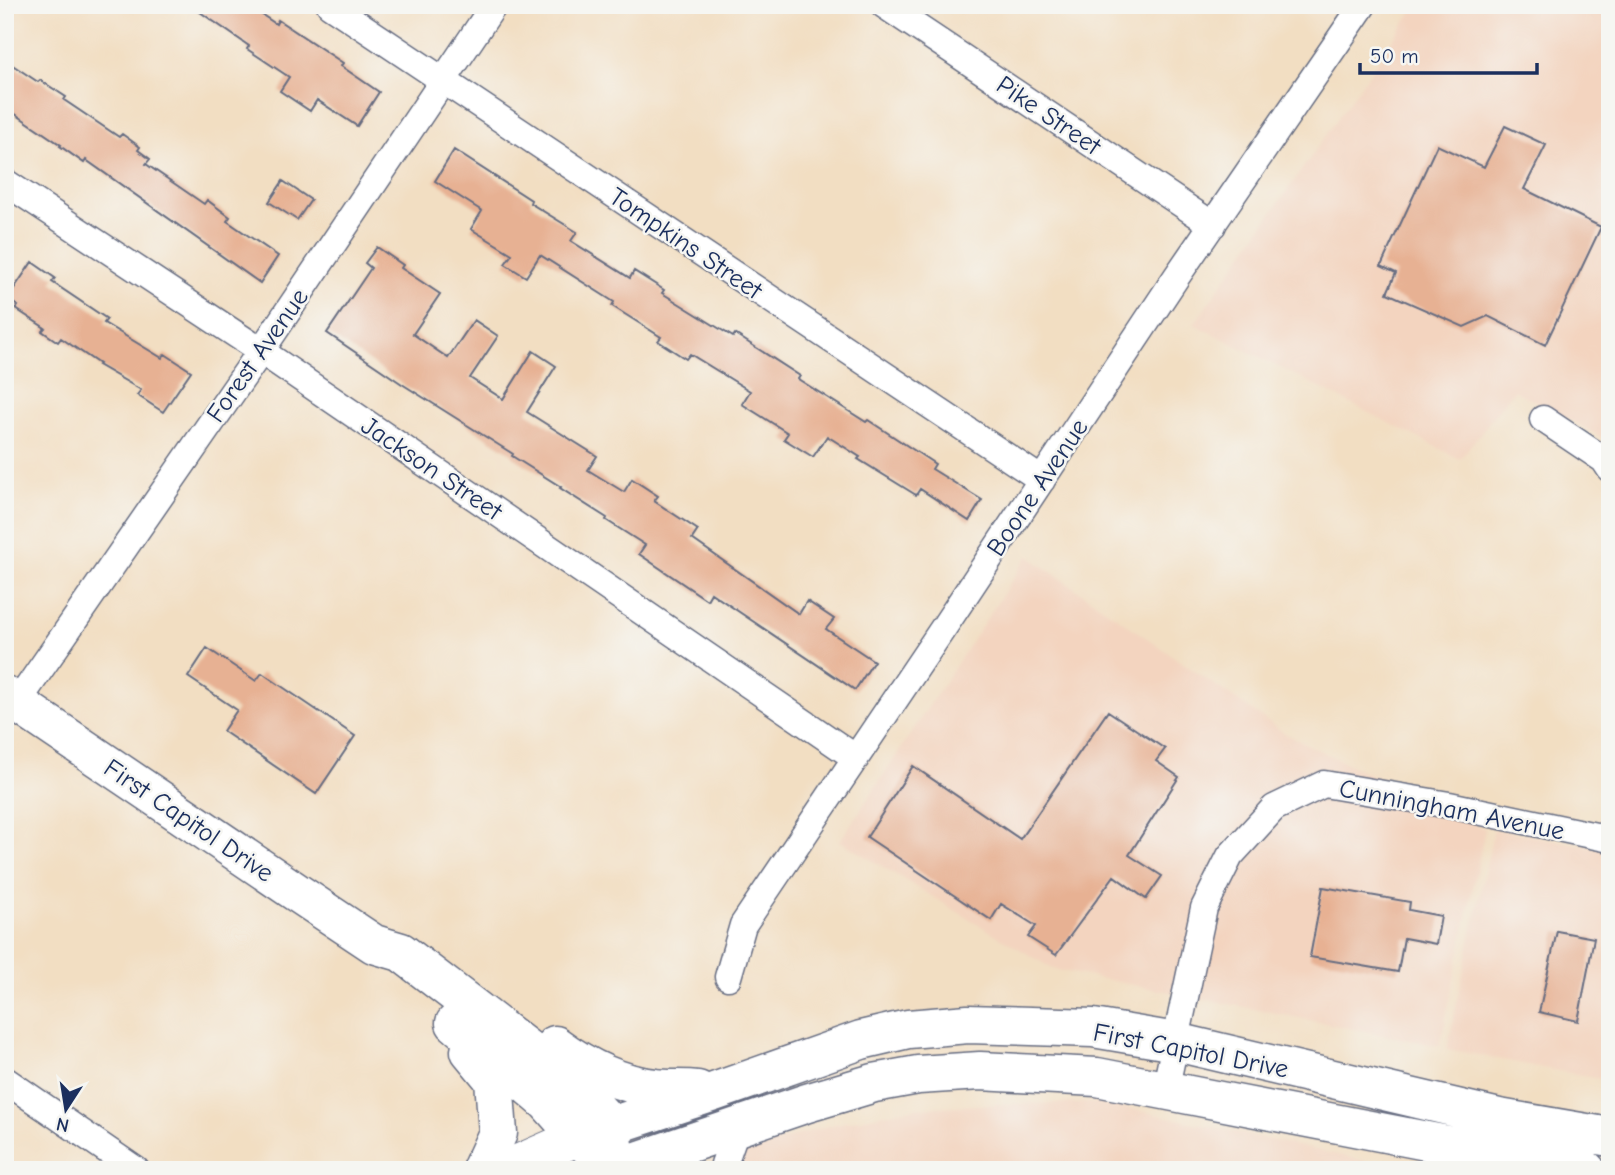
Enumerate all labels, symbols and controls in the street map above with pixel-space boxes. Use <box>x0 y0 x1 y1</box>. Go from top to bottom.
scale bar <box>1360 32 1536 76</box>
text: 50 m <box>1370 44 1419 68</box>
street label: Pike Street <box>991 70 1108 162</box>
street label: Tompkins Street <box>603 182 769 307</box>
street label: Forest Avenue <box>201 283 315 428</box>
street label: Jackson Street <box>355 411 509 528</box>
street label: Boone Avenue <box>981 413 1095 562</box>
street label: First Capitol Drive <box>98 753 279 889</box>
street label: Cunningham Avenue <box>1337 773 1567 847</box>
street label: First Capitol Drive <box>1091 1017 1291 1085</box>
north arrow <box>32 1074 102 1144</box>
text: N <box>54 1113 71 1137</box>

